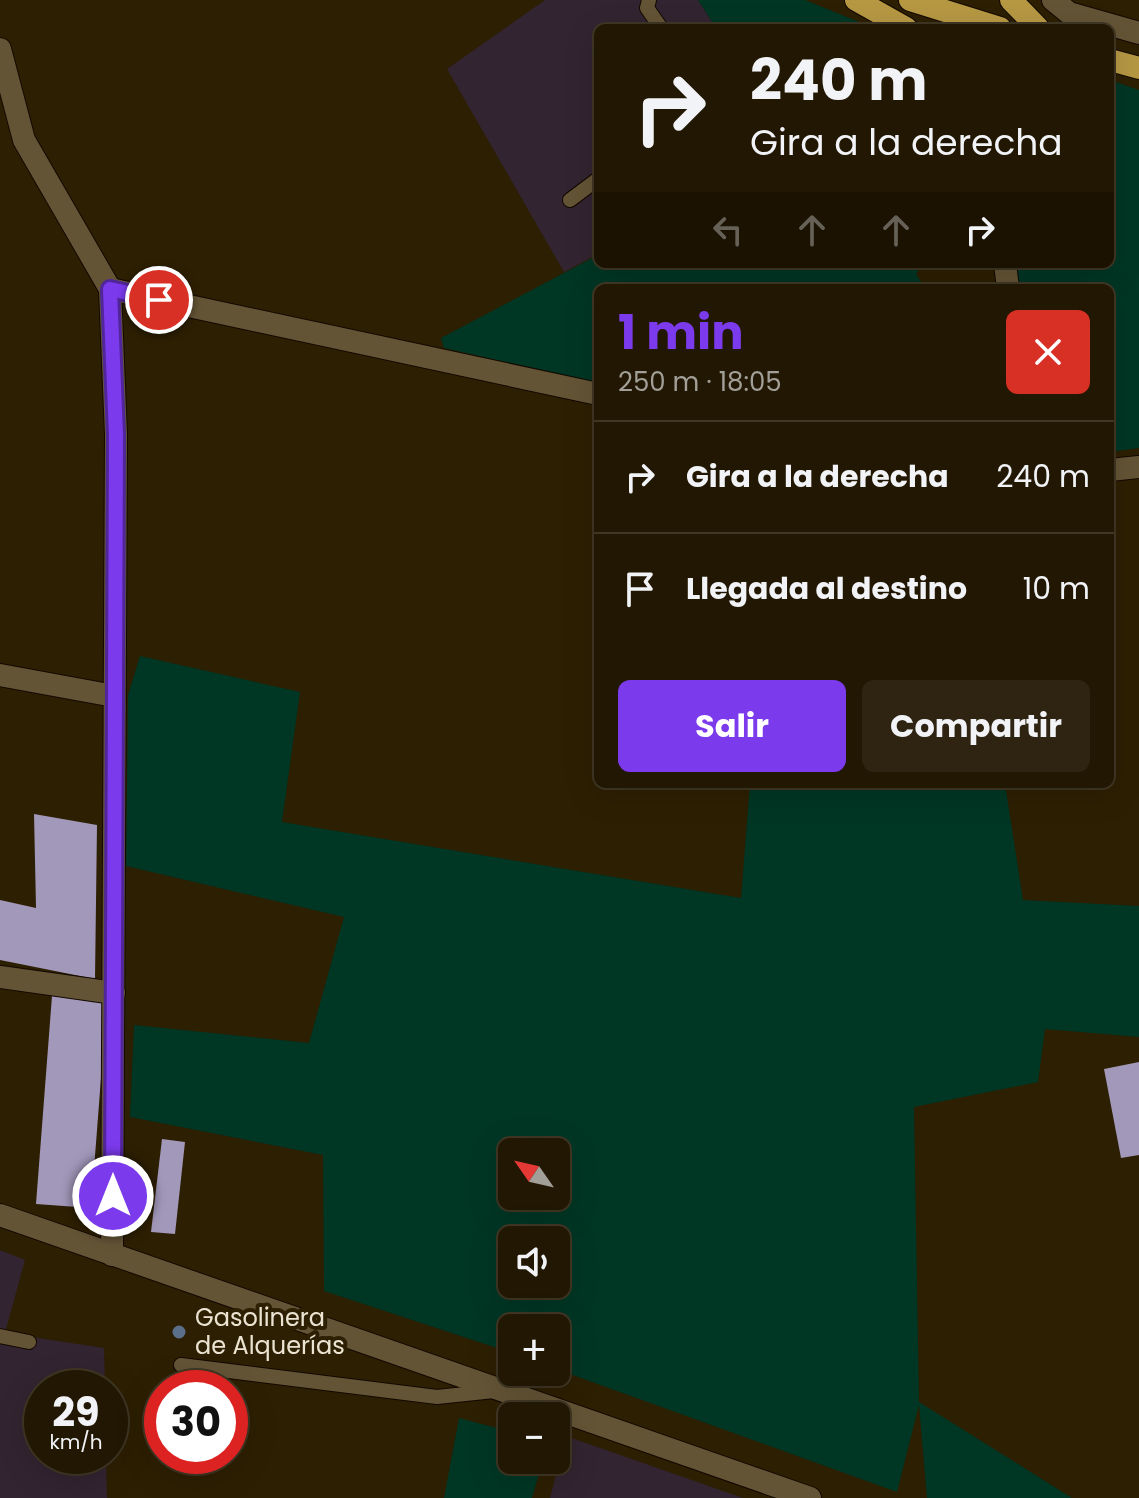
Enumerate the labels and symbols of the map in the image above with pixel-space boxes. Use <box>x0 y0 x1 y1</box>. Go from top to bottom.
pin <box>125 266 193 334</box>
north arrow <box>498 1138 570 1210</box>
position arrow <box>71 1154 155 1238</box>
place label: Gasolinera de Alquerías <box>195 1301 345 1362</box>
marker: Gasolinera de Alquerías <box>170 1323 188 1341</box>
speed limit sign: 30 <box>144 1370 248 1474</box>

